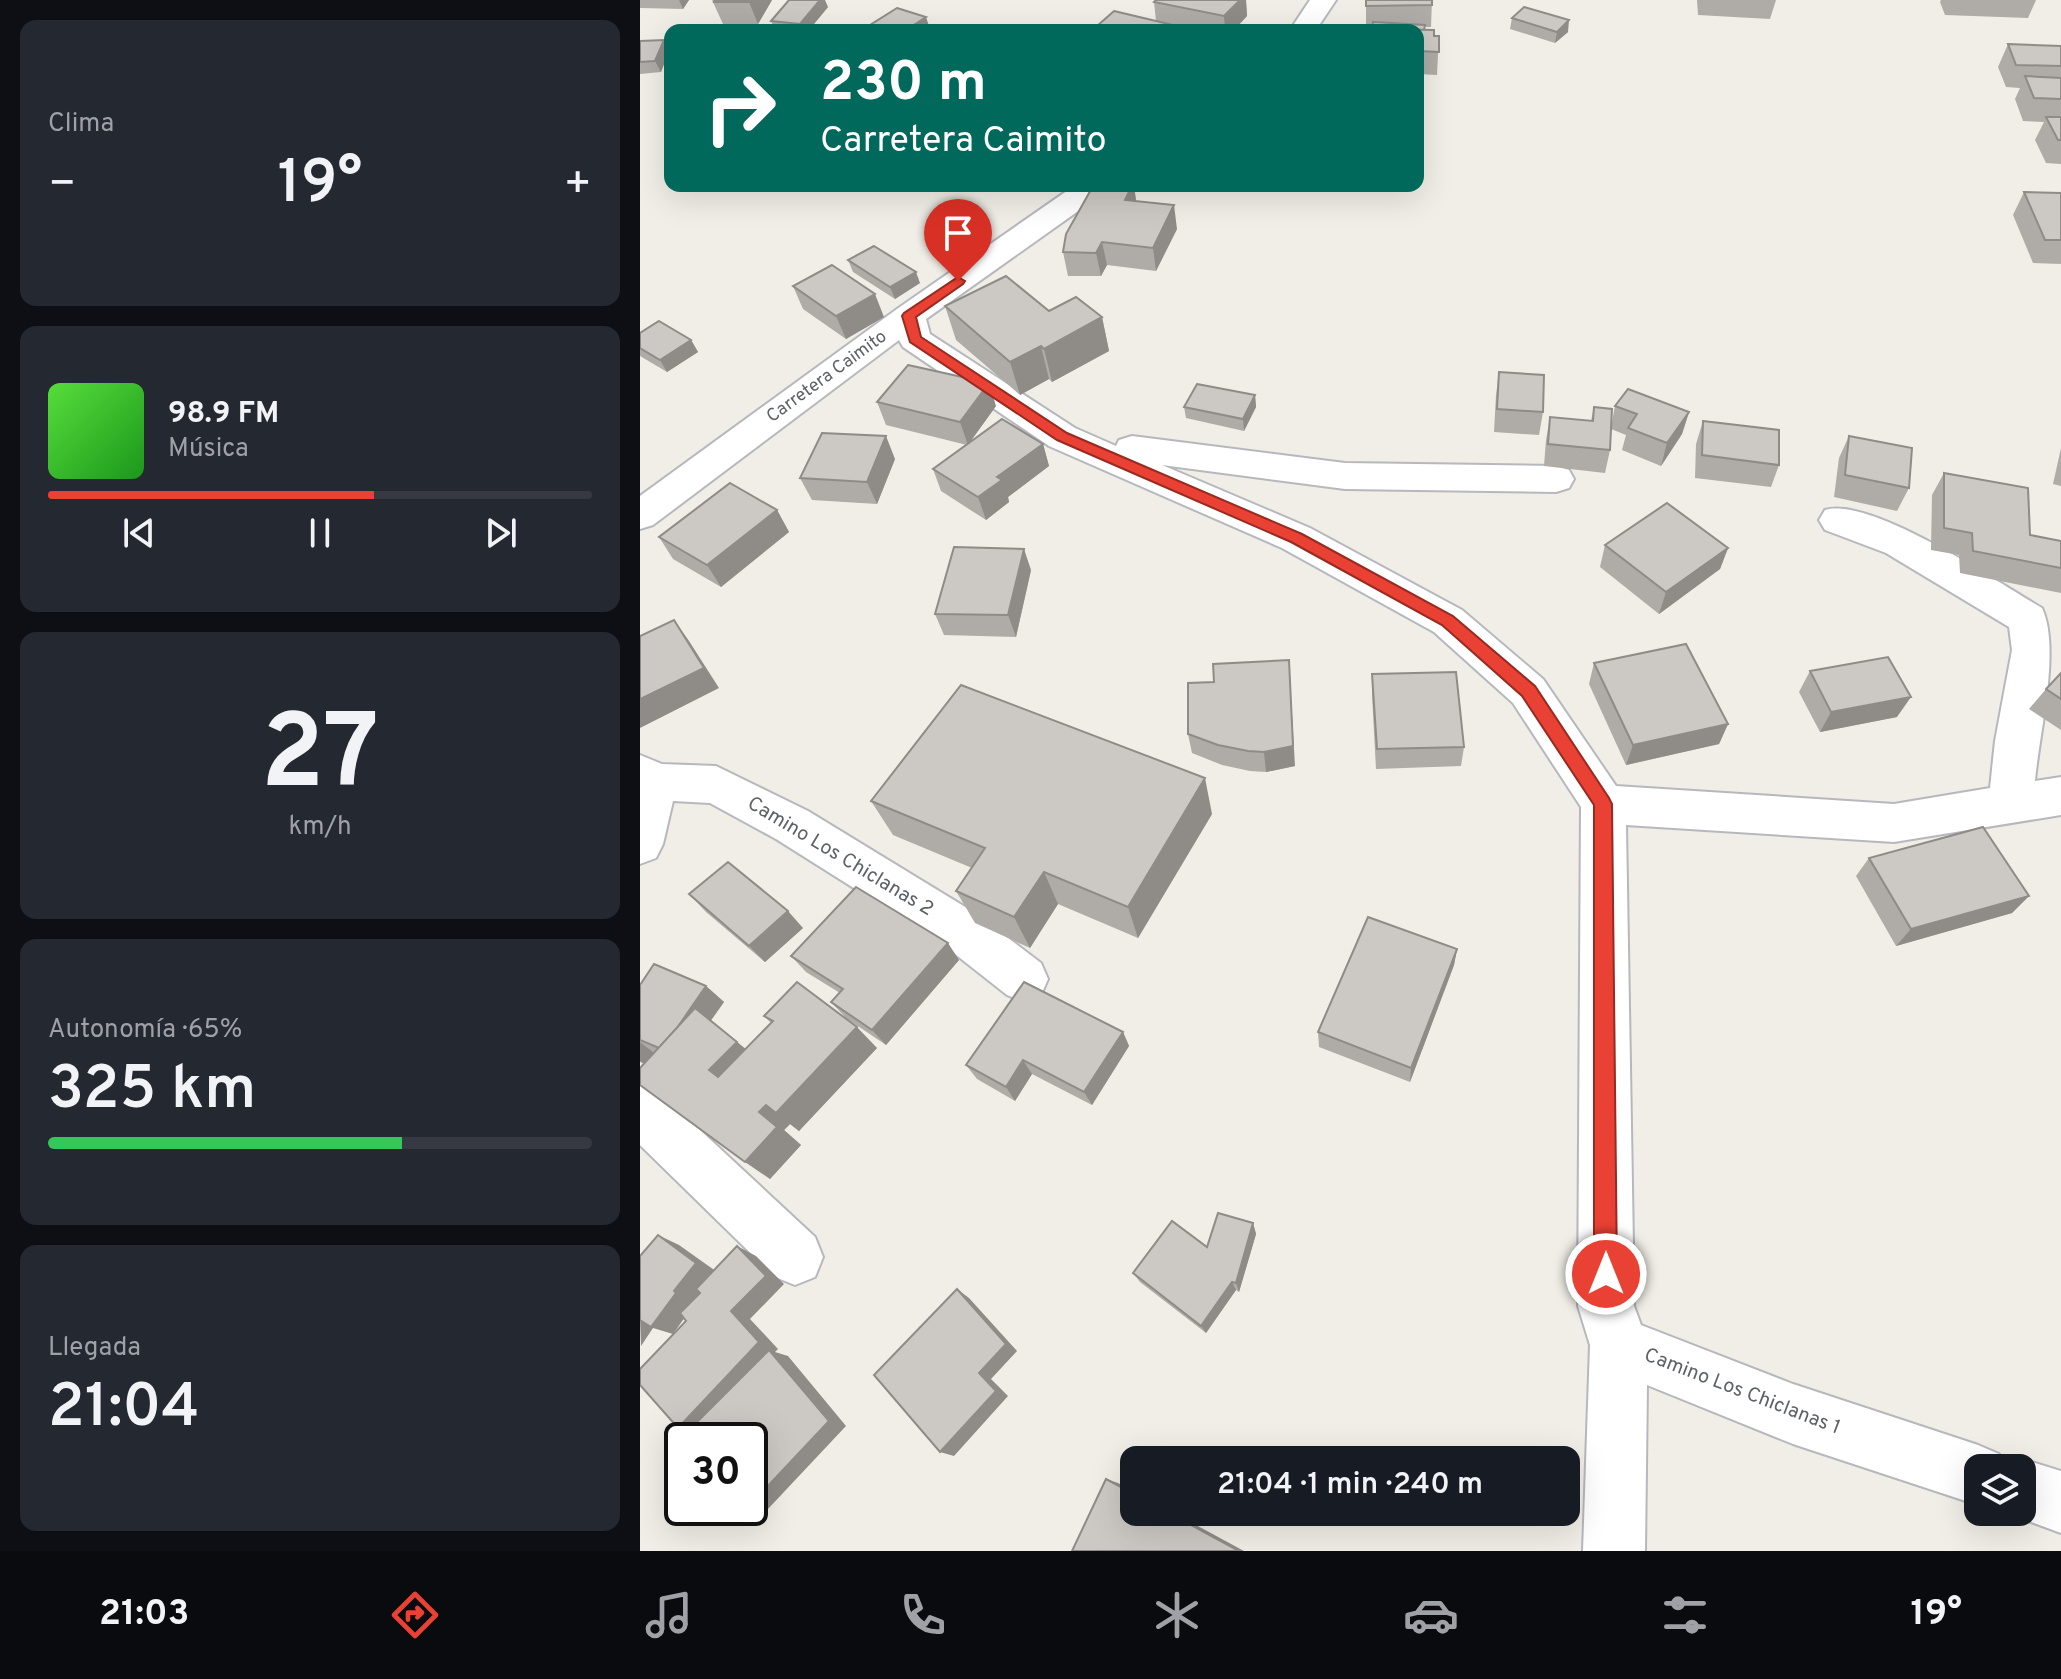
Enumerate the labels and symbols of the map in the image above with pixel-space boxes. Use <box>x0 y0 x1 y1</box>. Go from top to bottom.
pin <box>924 199 992 281</box>
street label: Carretera Caimito <box>762 326 892 428</box>
street label: Camino Los Chiclanas 2 <box>742 791 938 923</box>
position arrow <box>1564 1232 1648 1316</box>
street label: Camino Los Chiclanas 1 <box>1640 1343 1844 1441</box>
speed limit sign: 30 <box>664 1422 768 1526</box>

